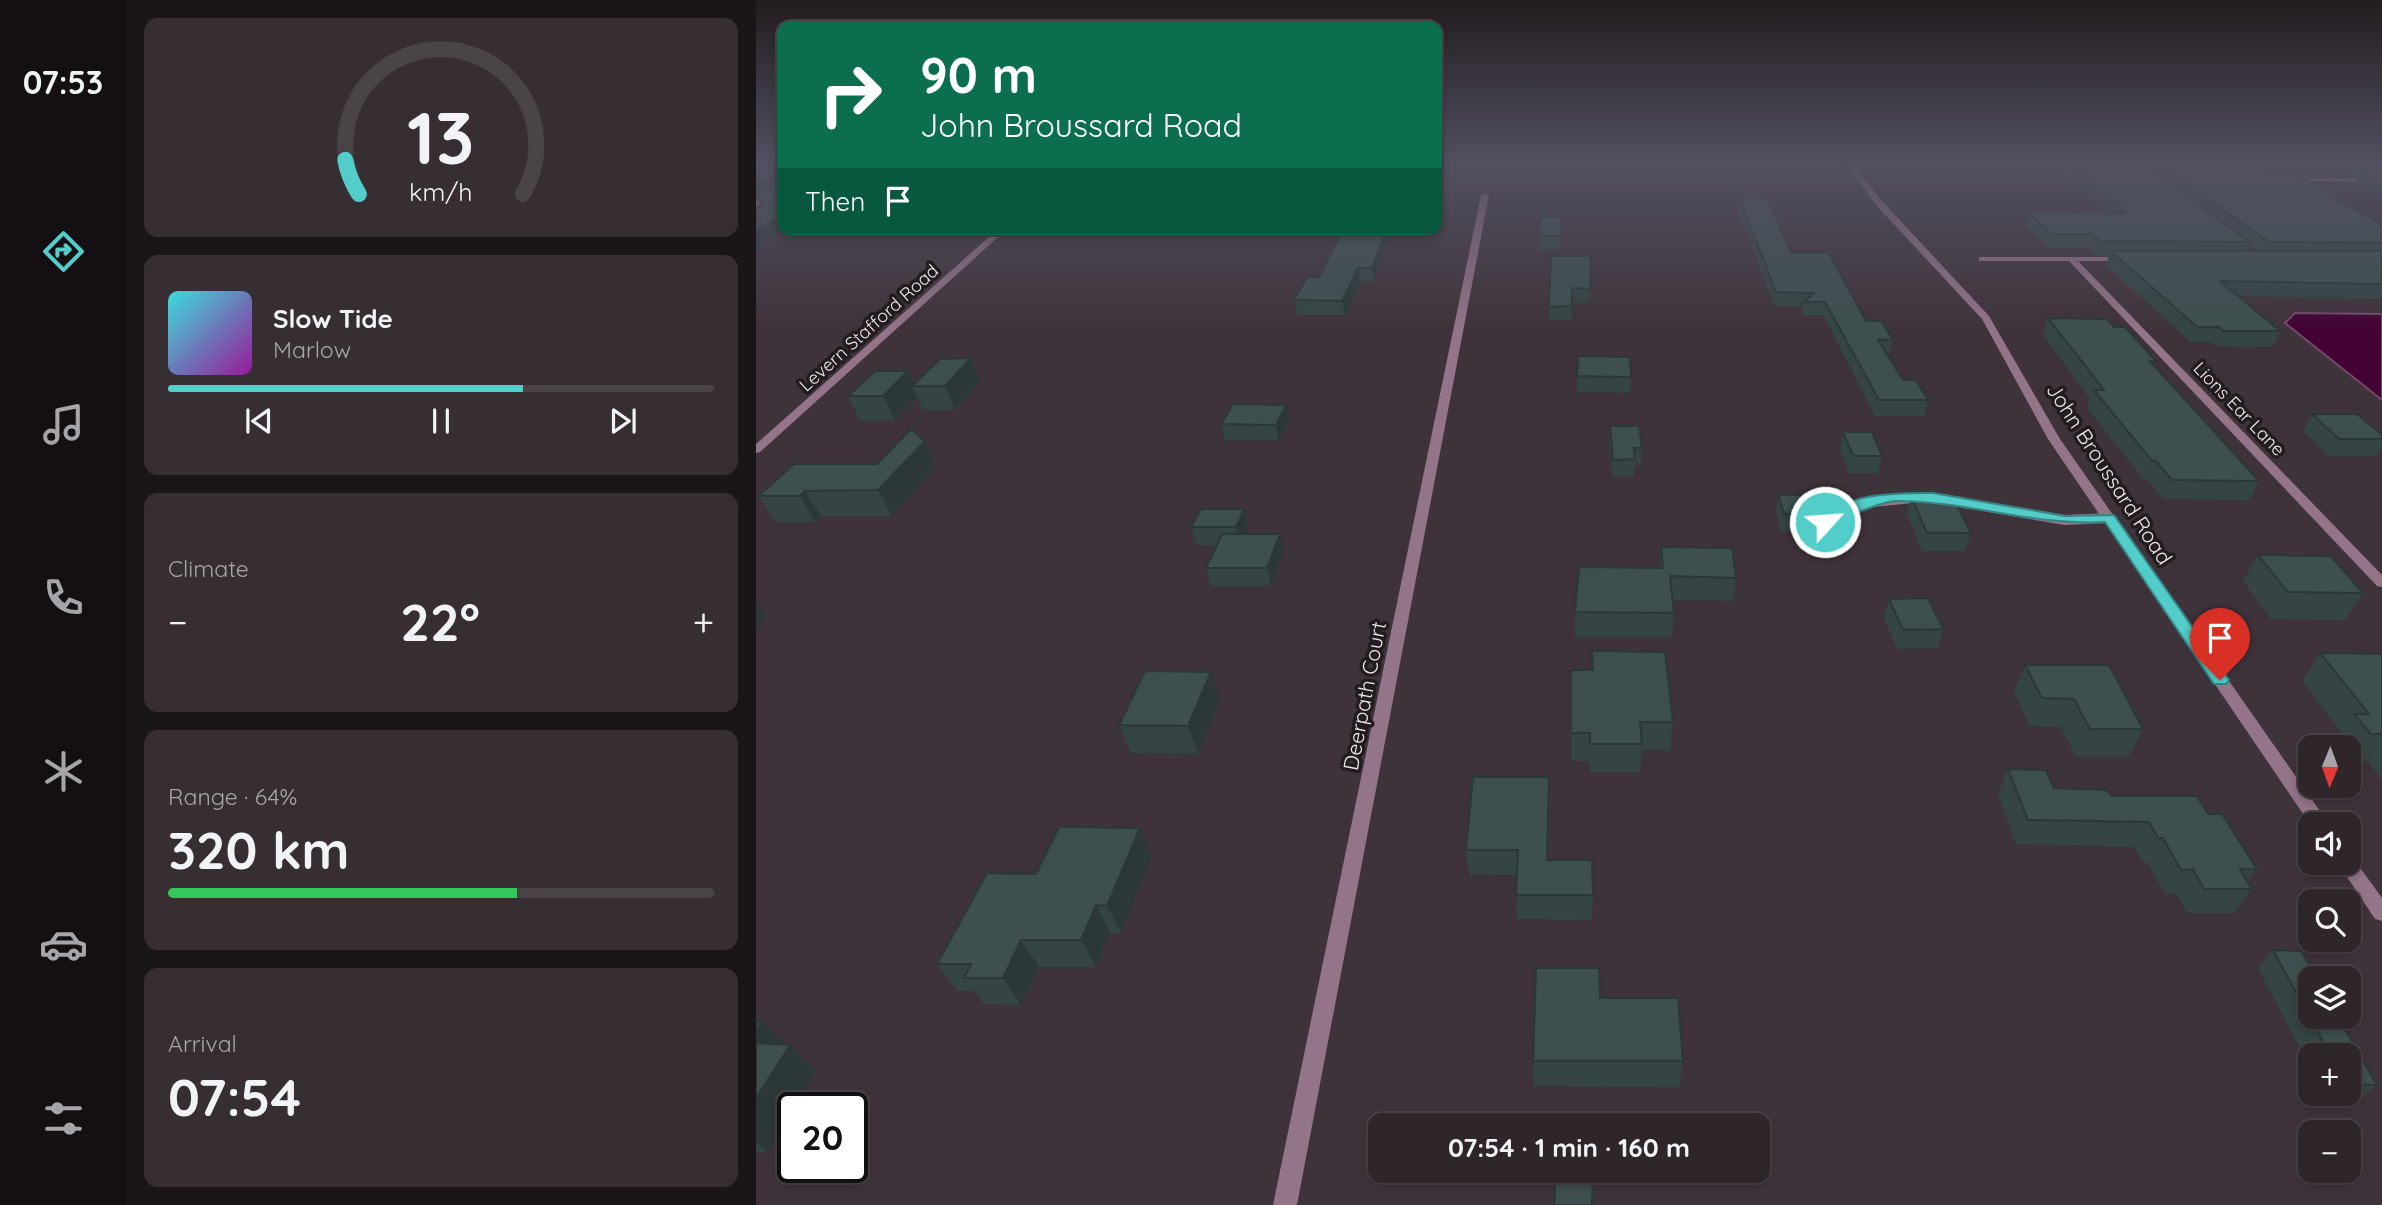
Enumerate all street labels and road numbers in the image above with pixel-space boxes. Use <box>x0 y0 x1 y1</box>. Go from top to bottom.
street label: Levern Stafford Road <box>794 259 943 396</box>
street label: Lions Ear Lane <box>2189 357 2290 461</box>
street label: John Broussard Road <box>2041 378 2178 569</box>
street label: Deerpath Court <box>1337 619 1391 772</box>

